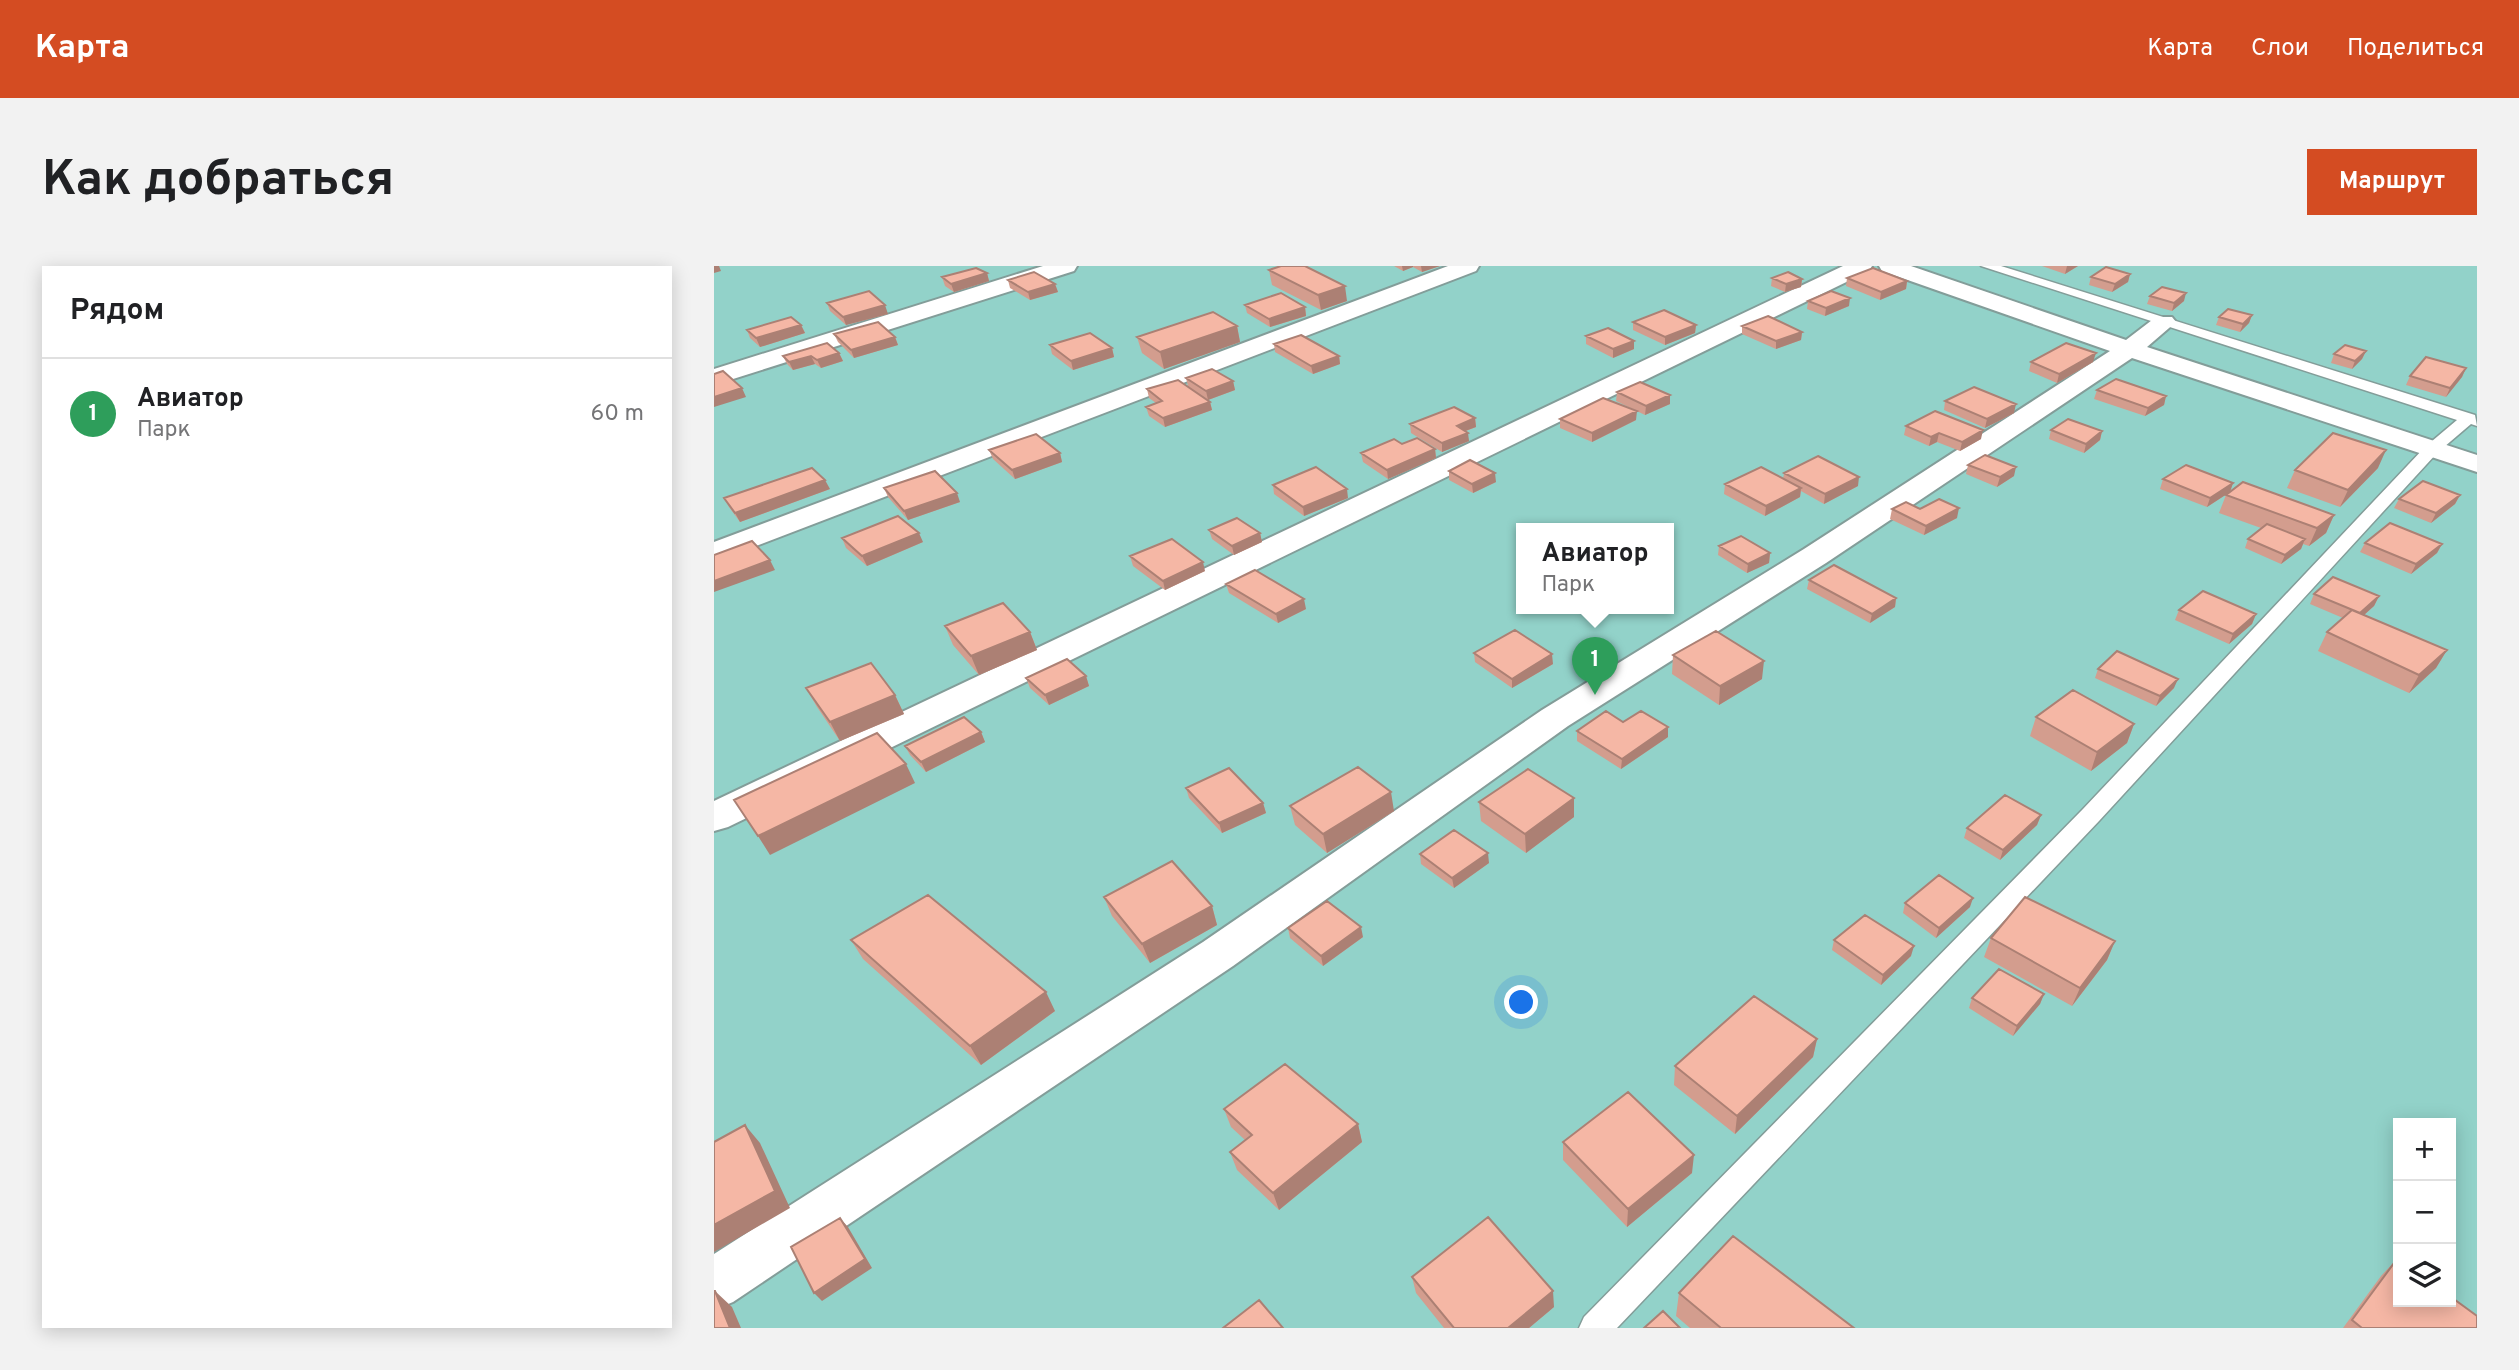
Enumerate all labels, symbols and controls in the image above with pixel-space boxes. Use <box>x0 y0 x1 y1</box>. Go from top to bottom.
text: Карта <box>35 28 129 70</box>
text: Карта <box>2147 34 2213 64</box>
text: Слои <box>2251 34 2309 64</box>
text: Поделиться <box>2347 34 2484 64</box>
button: Маршрут <box>2307 149 2477 215</box>
text: Как добраться <box>42 151 394 213</box>
text: Рядом <box>70 293 164 330</box>
text: Авиатор <box>137 383 244 416</box>
text: 1 <box>88 400 98 429</box>
text: 60 m <box>591 400 644 429</box>
text: Парк <box>137 416 191 445</box>
popup <box>1516 523 1674 614</box>
text: Авиатор <box>1542 538 1648 571</box>
text: Парк <box>1542 571 1595 600</box>
pin: 1 <box>1572 637 1618 695</box>
your location <box>1504 985 1538 1019</box>
map controls <box>2393 1118 2456 1307</box>
button: + <box>2393 1118 2456 1181</box>
button: − <box>2393 1181 2456 1244</box>
button: layers <box>2393 1244 2456 1307</box>

